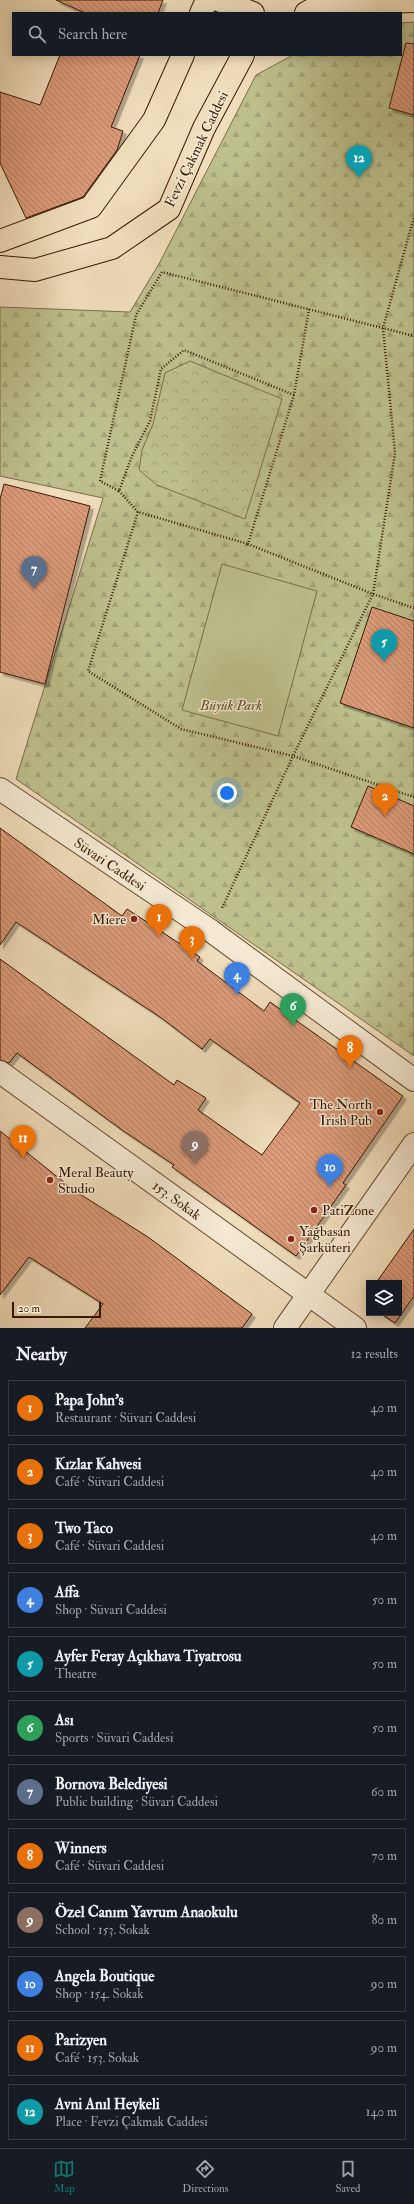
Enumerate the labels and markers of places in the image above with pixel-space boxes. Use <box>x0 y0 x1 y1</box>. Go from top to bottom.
pin: 12 <box>346 145 372 178</box>
pin: 7 <box>21 556 47 589</box>
pin: 5 <box>371 629 397 662</box>
pin: 2 <box>372 783 398 816</box>
pin: 1 <box>146 904 172 937</box>
place label: Miere <box>92 911 126 928</box>
marker: Miere <box>129 914 139 924</box>
pin: 3 <box>179 926 205 959</box>
pin: 4 <box>224 962 250 995</box>
pin: 6 <box>280 993 306 1026</box>
pin: 8 <box>337 1035 363 1068</box>
place label: The North Irish Pub <box>309 1096 373 1129</box>
marker: The North Irish Pub <box>375 1107 385 1117</box>
pin: 11 <box>10 1125 36 1158</box>
pin: 9 <box>182 1131 208 1164</box>
pin: 10 <box>317 1154 343 1187</box>
place label: Meral Beauty Studio <box>58 1164 134 1197</box>
marker: Meral Beauty Studio <box>45 1175 55 1185</box>
place label: PatiZone <box>322 1202 374 1219</box>
marker: PatiZone <box>309 1205 319 1215</box>
place label: Yağbasan Şarküteri <box>299 1223 351 1256</box>
marker: Yağbasan Şarküteri <box>286 1234 296 1244</box>

